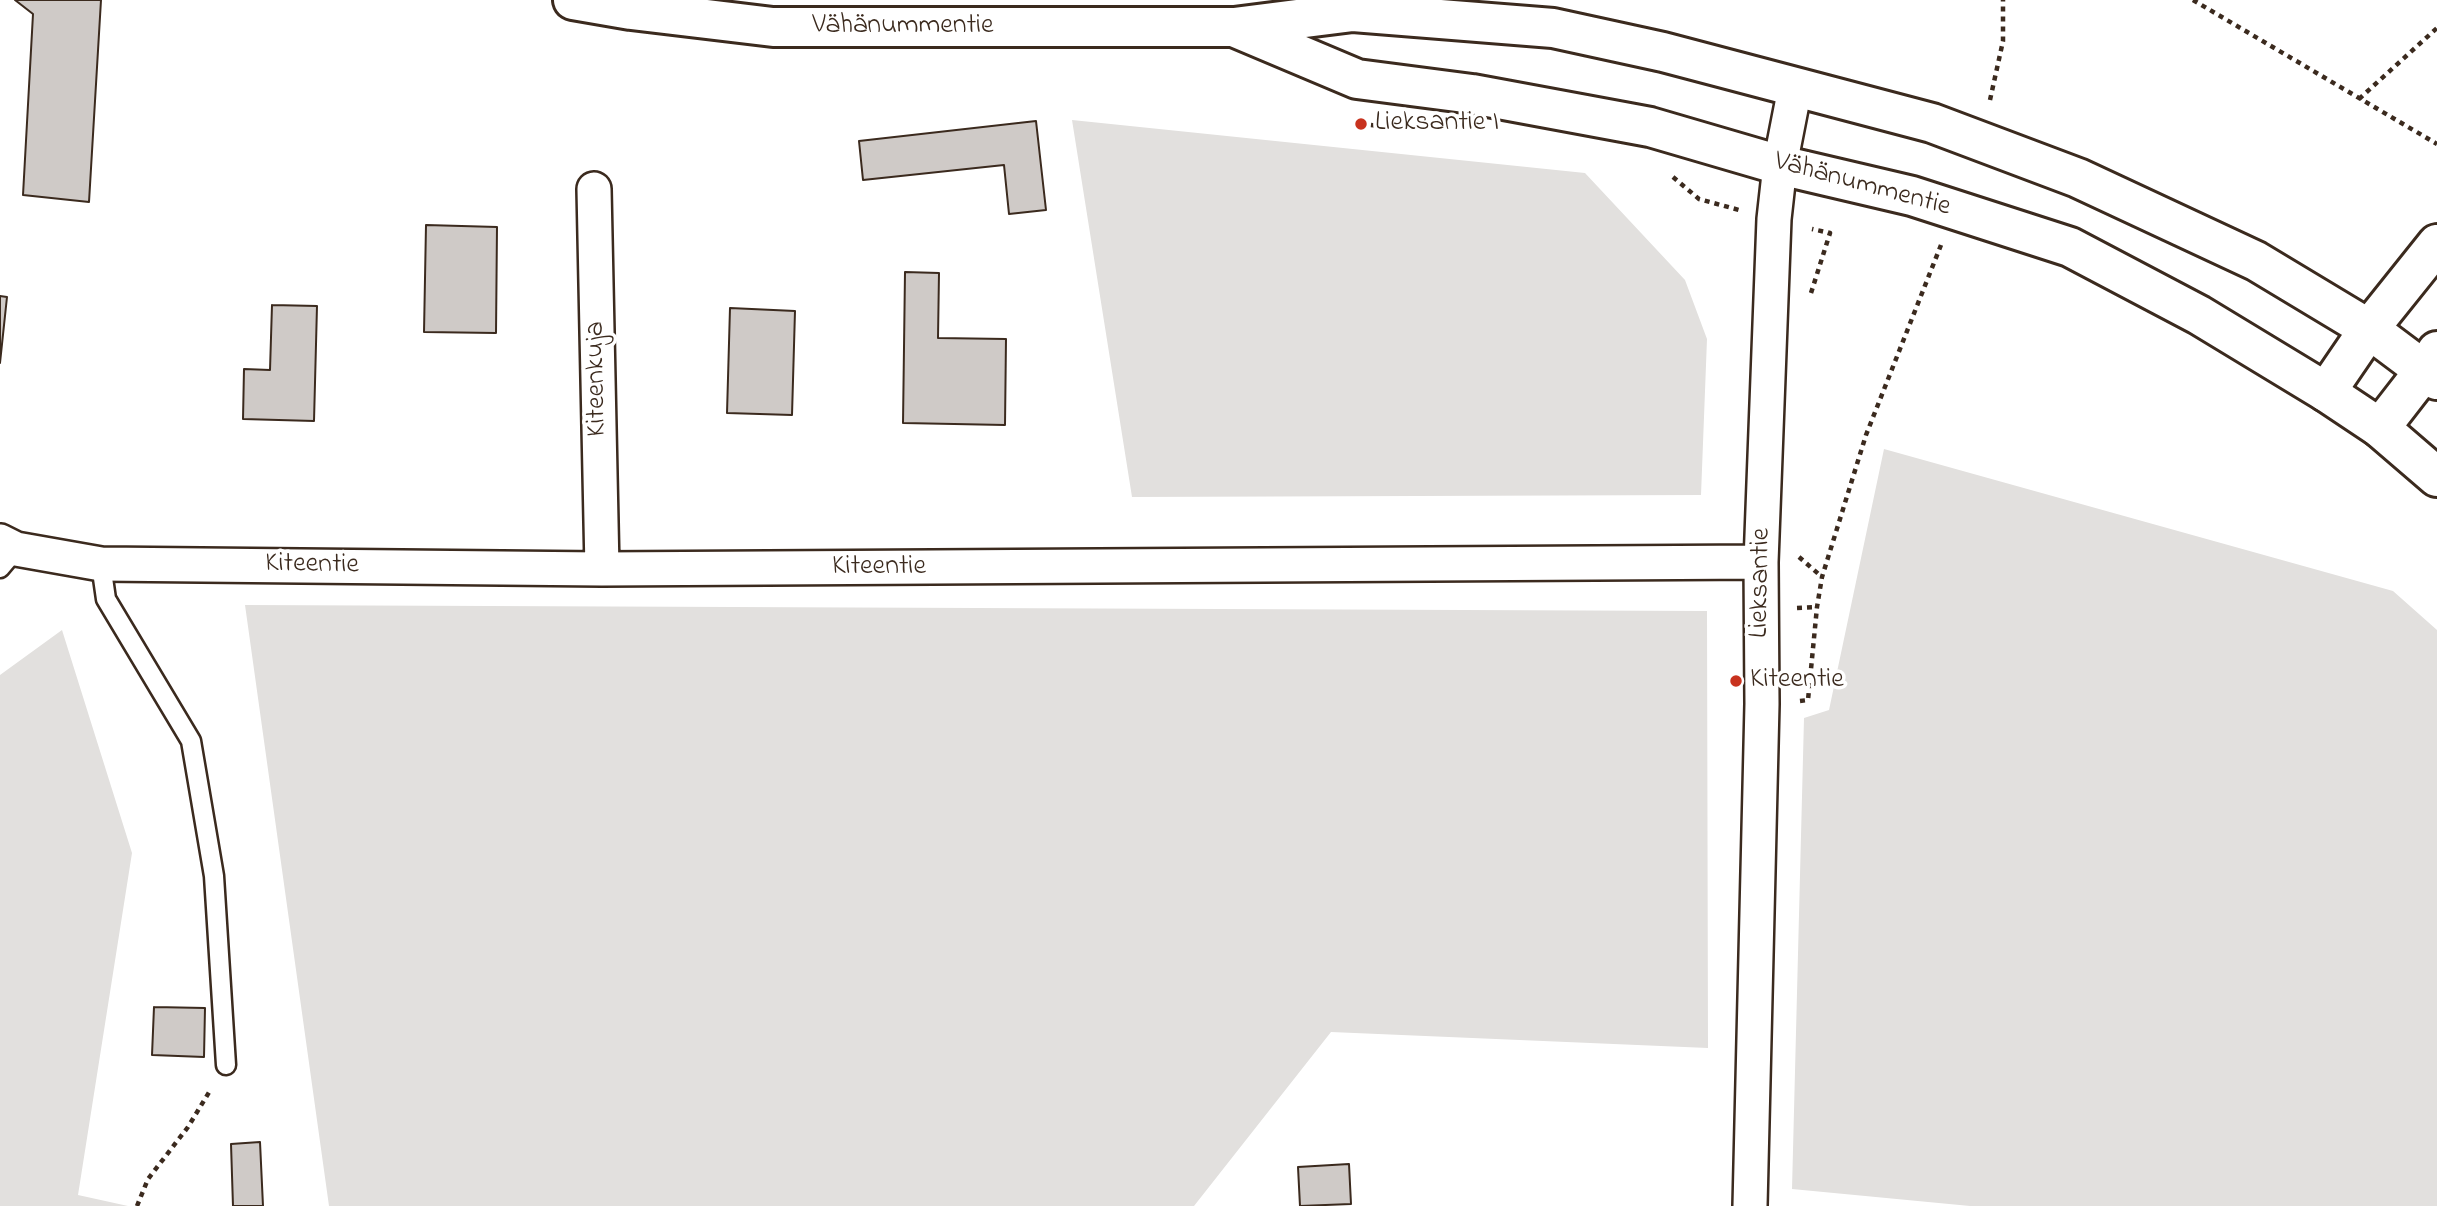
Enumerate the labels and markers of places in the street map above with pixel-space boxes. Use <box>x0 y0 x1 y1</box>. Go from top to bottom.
place label: Lieksantie I <box>1375 107 1499 141</box>
marker: Lieksantie I <box>1353 116 1369 132</box>
place label: Kiteentie <box>1750 664 1844 698</box>
marker: Kiteentie <box>1728 673 1744 689</box>

